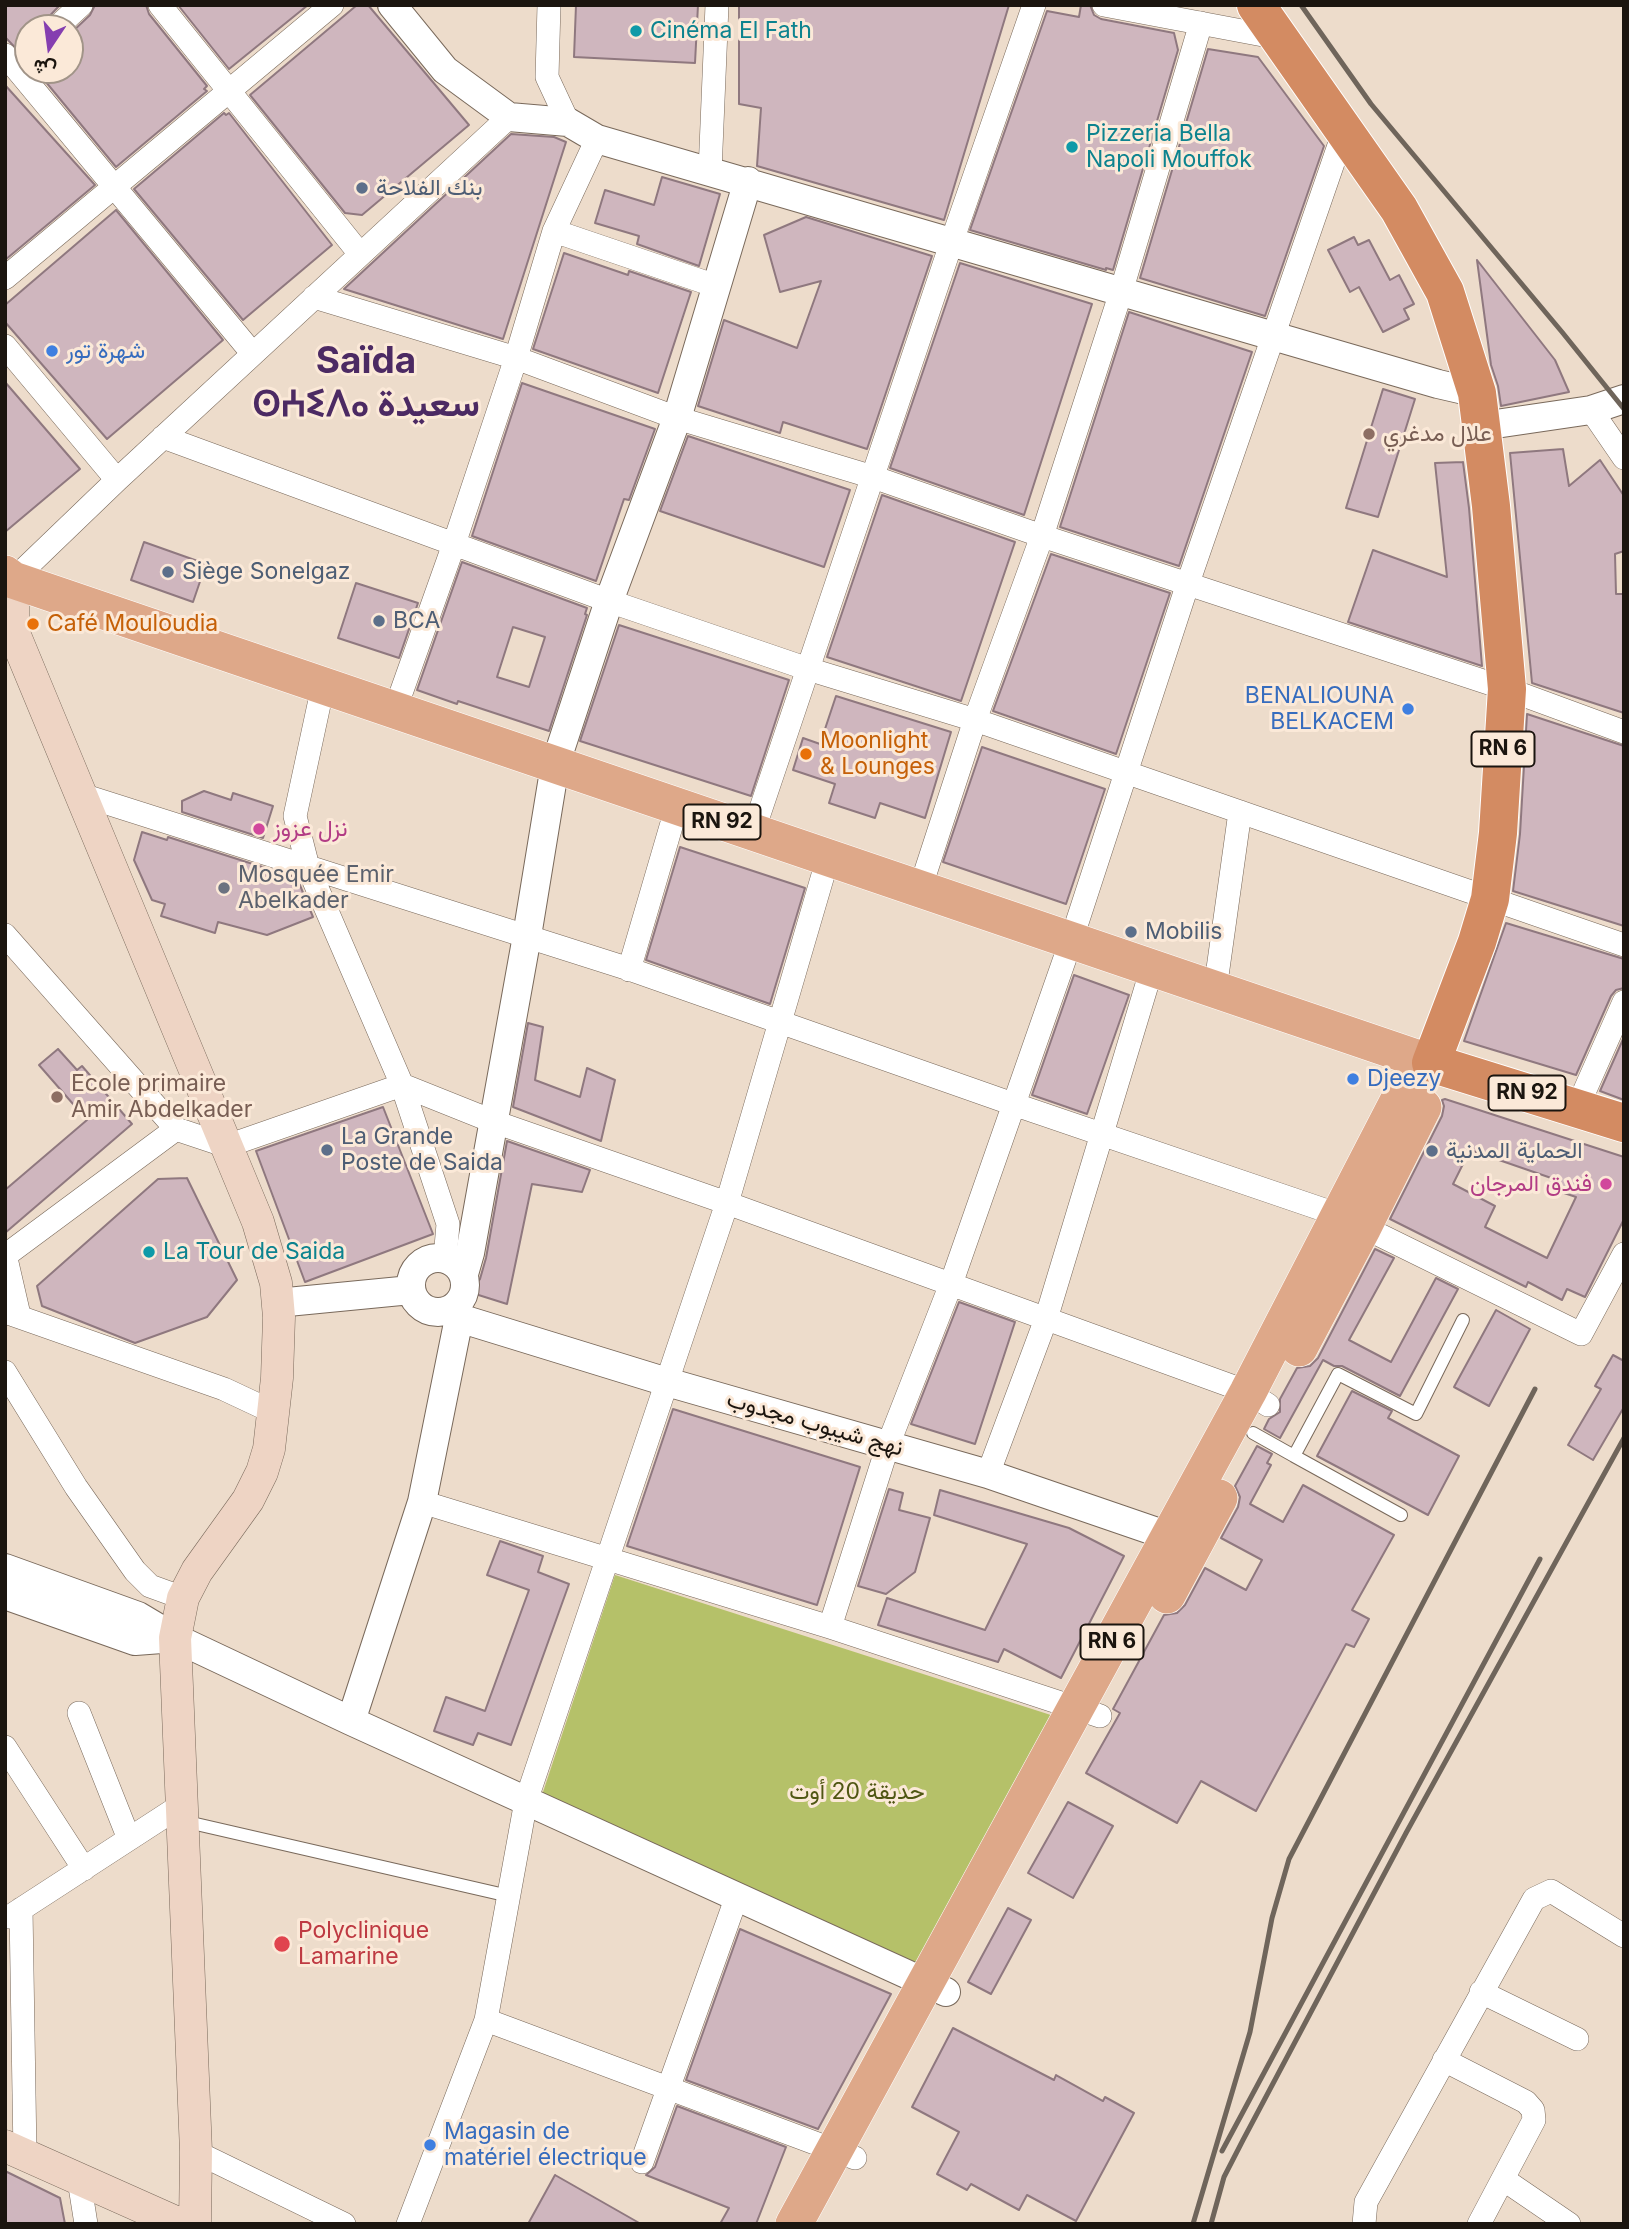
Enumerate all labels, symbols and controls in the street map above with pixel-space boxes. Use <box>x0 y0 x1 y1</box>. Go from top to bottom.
north arrow <box>14 14 84 84</box>
place label: Cinéma El Fath <box>650 17 812 45</box>
marker: Cinéma El Fath <box>628 23 644 39</box>
text: ش <box>31 54 58 82</box>
place label: Pizzeria Bella Napoli Mouffok <box>1086 120 1252 174</box>
marker: Pizzeria Bella Napoli Mouffok <box>1064 139 1080 155</box>
place label: بنك الفلاحة <box>376 174 483 202</box>
marker: بنك الفلاحة <box>354 180 370 196</box>
place label: شهرة تور <box>66 337 145 365</box>
district label: Saïda ⵙⵄⵉⴷⴰ سعيدة <box>252 340 480 427</box>
marker: شهرة تور <box>44 343 60 359</box>
place label: علال مدغري <box>1383 420 1492 448</box>
marker: علال مدغري <box>1361 426 1377 442</box>
place label: Siège Sonelgaz <box>182 558 351 586</box>
marker: Siège Sonelgaz <box>160 564 176 580</box>
place label: BCA <box>393 607 440 635</box>
place label: Café Mouloudia <box>47 610 218 638</box>
marker: BCA <box>371 613 387 629</box>
marker: Café Mouloudia <box>25 616 41 632</box>
place label: BENALIOUNA BELKACEM <box>1245 682 1394 736</box>
marker: BENALIOUNA BELKACEM <box>1400 701 1416 717</box>
place label: Moonlight & Lounges <box>820 727 935 781</box>
road number: RN 6 <box>1472 732 1534 766</box>
marker: Moonlight & Lounges <box>798 746 814 762</box>
road number: RN 92 <box>684 804 760 840</box>
place label: نزل عزوز <box>273 815 348 843</box>
marker: نزل عزوز <box>251 821 267 837</box>
place label: Mosquée Emir Abelkader <box>238 861 394 915</box>
marker: Mosquée Emir Abelkader <box>216 880 232 896</box>
place label: Mobilis <box>1145 918 1223 946</box>
marker: Mobilis <box>1123 924 1139 940</box>
place label: Djeezy <box>1367 1065 1441 1093</box>
place label: Ecole primaire Amir Abdelkader <box>71 1070 252 1124</box>
marker: Djeezy <box>1345 1071 1361 1087</box>
road number: RN 92 <box>1488 1076 1566 1110</box>
marker: Ecole primaire Amir Abdelkader <box>49 1089 65 1105</box>
place label: La Grande Poste de Saida <box>341 1123 503 1177</box>
place label: الحماية المدنية <box>1446 1137 1583 1165</box>
marker: La Grande Poste de Saida <box>319 1142 335 1158</box>
marker: الحماية المدنية <box>1424 1143 1440 1159</box>
place label: فندق المرجان <box>1470 1170 1592 1198</box>
marker: فندق المرجان <box>1598 1176 1614 1192</box>
place label: La Tour de Saida <box>163 1238 345 1266</box>
marker: La Tour de Saida <box>141 1244 157 1260</box>
street label: نهج شيبوب مجدوب <box>724 1386 906 1462</box>
road number: RN 6 <box>1080 1624 1144 1660</box>
park label: حديقة 20 أوت <box>789 1778 925 1806</box>
place label: Polyclinique Lamarine <box>298 1917 429 1971</box>
marker: Polyclinique Lamarine <box>272 1934 292 1954</box>
place label: Magasin de matériel électrique <box>444 2118 647 2172</box>
marker: Magasin de matériel électrique <box>422 2137 438 2153</box>

